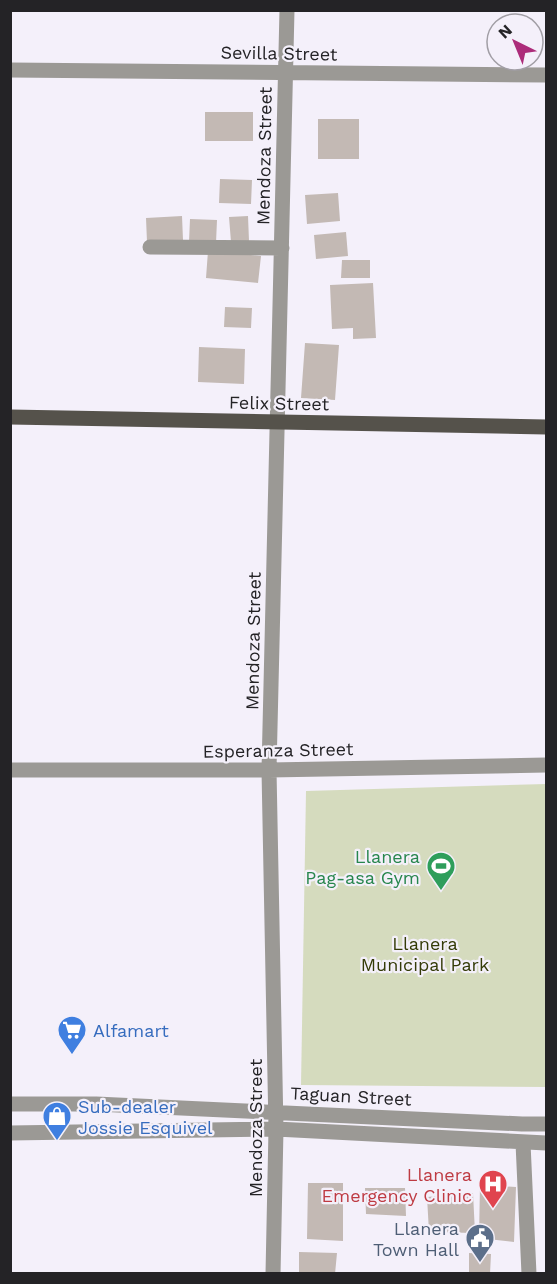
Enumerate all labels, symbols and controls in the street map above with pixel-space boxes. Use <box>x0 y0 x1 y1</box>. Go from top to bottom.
north arrow <box>485 12 545 72</box>
text: N <box>494 20 516 42</box>
street label: Sevilla Street <box>220 41 338 65</box>
street label: Mendoza Street <box>252 86 276 225</box>
street label: Felix Street <box>229 392 330 414</box>
street label: Mendoza Street <box>241 571 265 710</box>
street label: Esperanza Street <box>202 738 354 762</box>
place label: Llanera Pag-asa Gym <box>305 846 420 888</box>
sports icon: Llanera Pag-asa Gym <box>425 850 457 892</box>
park label: Llanera Municipal Park <box>361 933 489 975</box>
supermarket icon: Alfamart <box>56 1014 88 1056</box>
place label: Alfamart <box>93 1020 169 1041</box>
street label: Mendoza Street <box>245 1058 266 1197</box>
street label: Taguan Street <box>290 1082 413 1110</box>
place label: Sub-dealer Jossie Esquivel <box>78 1096 213 1138</box>
shop icon: Sub-dealer Jossie Esquivel <box>41 1100 73 1142</box>
place label: Llanera Emergency Clinic <box>322 1164 472 1206</box>
hospital icon: Llanera Emergency Clinic <box>477 1168 509 1210</box>
place label: Llanera Town Hall <box>373 1218 459 1260</box>
public building icon: Llanera Town Hall <box>464 1222 496 1264</box>

